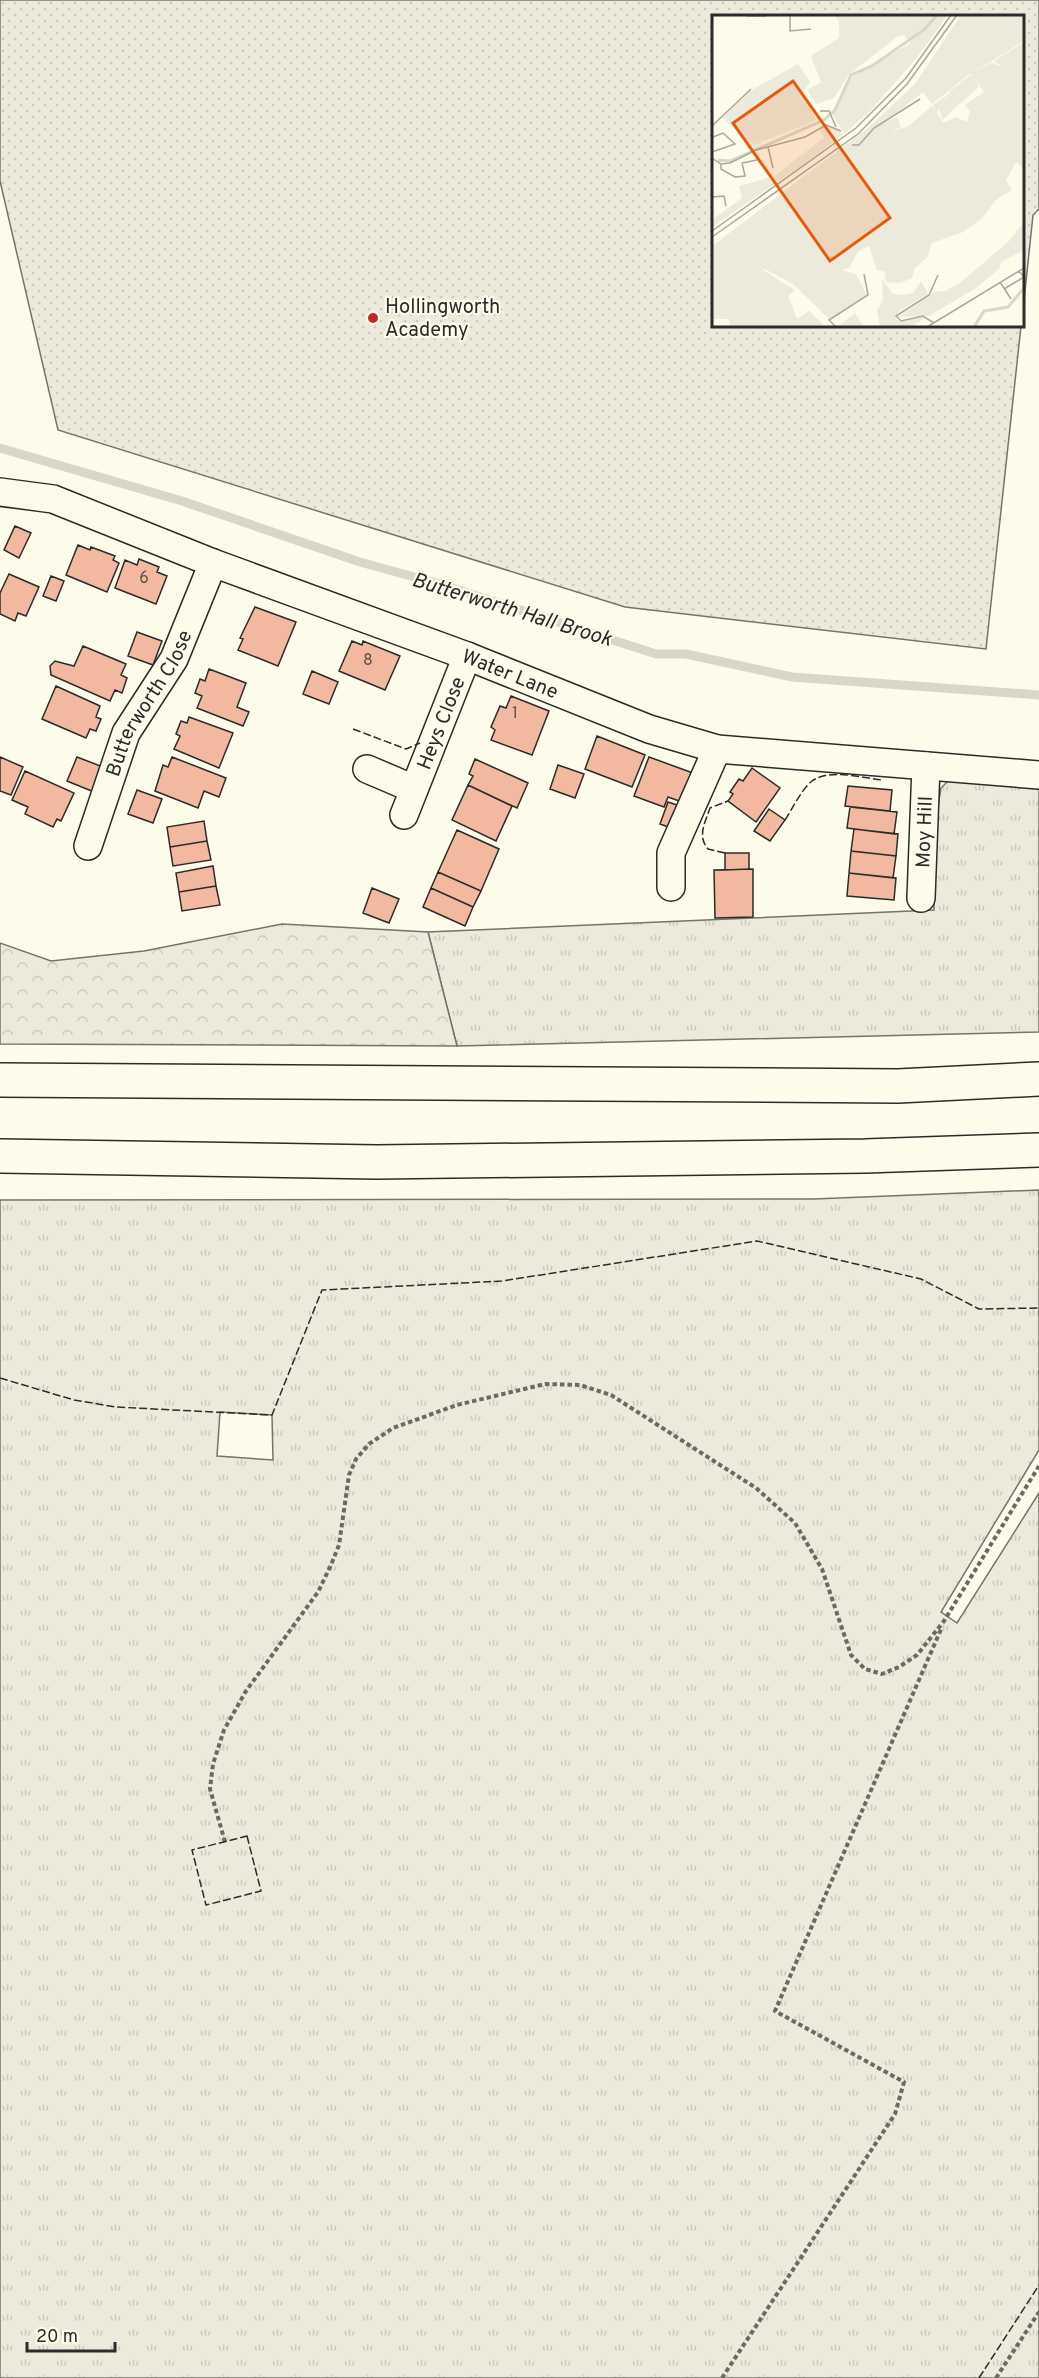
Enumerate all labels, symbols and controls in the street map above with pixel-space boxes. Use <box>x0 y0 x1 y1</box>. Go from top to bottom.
inset map <box>712 15 1024 327</box>
place label: Hollingworth Academy <box>385 295 500 344</box>
marker: Hollingworth Academy <box>366 311 380 325</box>
water label: Butterworth Hall Brook <box>408 567 615 654</box>
house number: 6 <box>139 569 149 589</box>
street label: Butterworth Close <box>101 627 199 780</box>
street label: Water Lane <box>458 644 562 706</box>
house number: 8 <box>363 651 373 671</box>
street label: Heys Close <box>412 673 472 774</box>
house number: 1 <box>512 704 518 724</box>
street label: Moy Hill <box>911 796 940 869</box>
scale bar <box>27 2315 116 2353</box>
text: 20 m <box>36 2326 78 2349</box>

